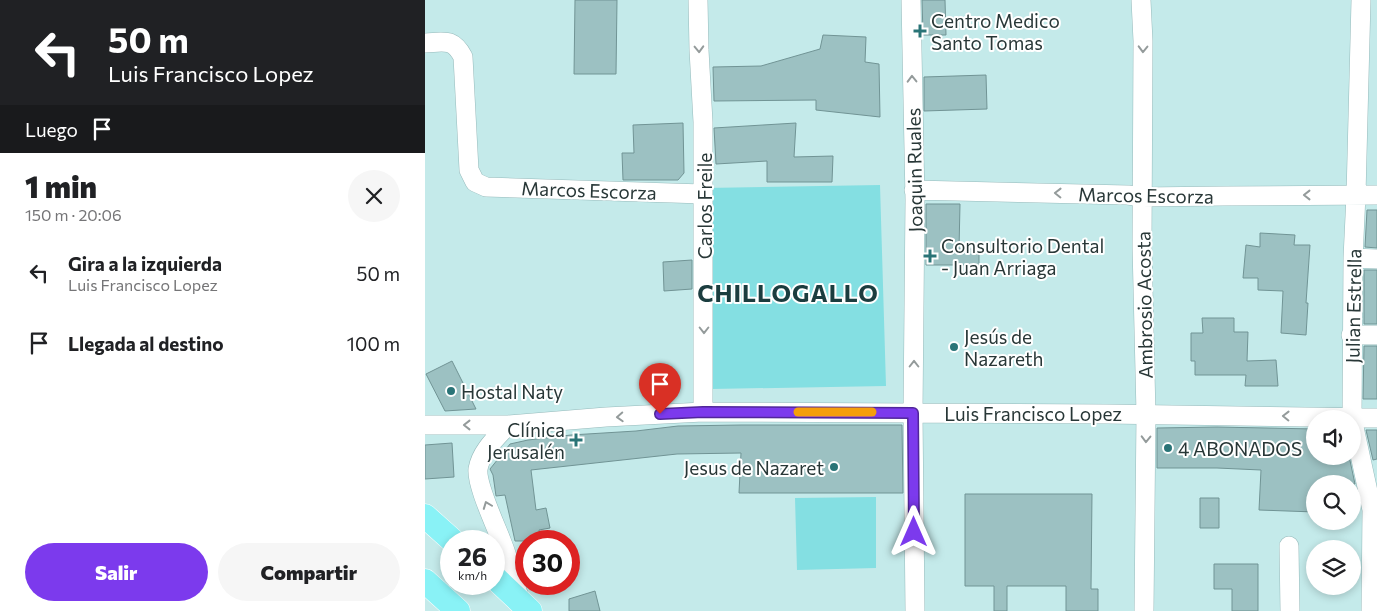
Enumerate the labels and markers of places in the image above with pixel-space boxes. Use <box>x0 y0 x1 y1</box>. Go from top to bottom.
place label: Centro Medico Santo Tomas <box>931 9 1060 54</box>
marker: Centro Medico Santo Tomas <box>913 24 927 38</box>
place label: Consultorio Dental - Juan Arriaga <box>941 234 1104 279</box>
marker: Consultorio Dental - Juan Arriaga <box>923 249 937 263</box>
place label: Jesús de Nazareth <box>964 325 1043 370</box>
marker: Jesús de Nazareth <box>948 341 960 353</box>
pin <box>639 363 681 414</box>
place label: Hostal Naty <box>461 380 563 403</box>
marker: Hostal Naty <box>445 385 457 397</box>
place label: Clínica Jerusalén <box>487 418 565 463</box>
marker: Clínica Jerusalén <box>569 433 583 447</box>
place label: 4 ABONADOS <box>1178 437 1302 460</box>
marker: 4 ABONADOS <box>1162 442 1174 454</box>
place label: Jesus de Nazaret <box>684 456 824 479</box>
marker: Jesus de Nazaret <box>828 461 840 473</box>

